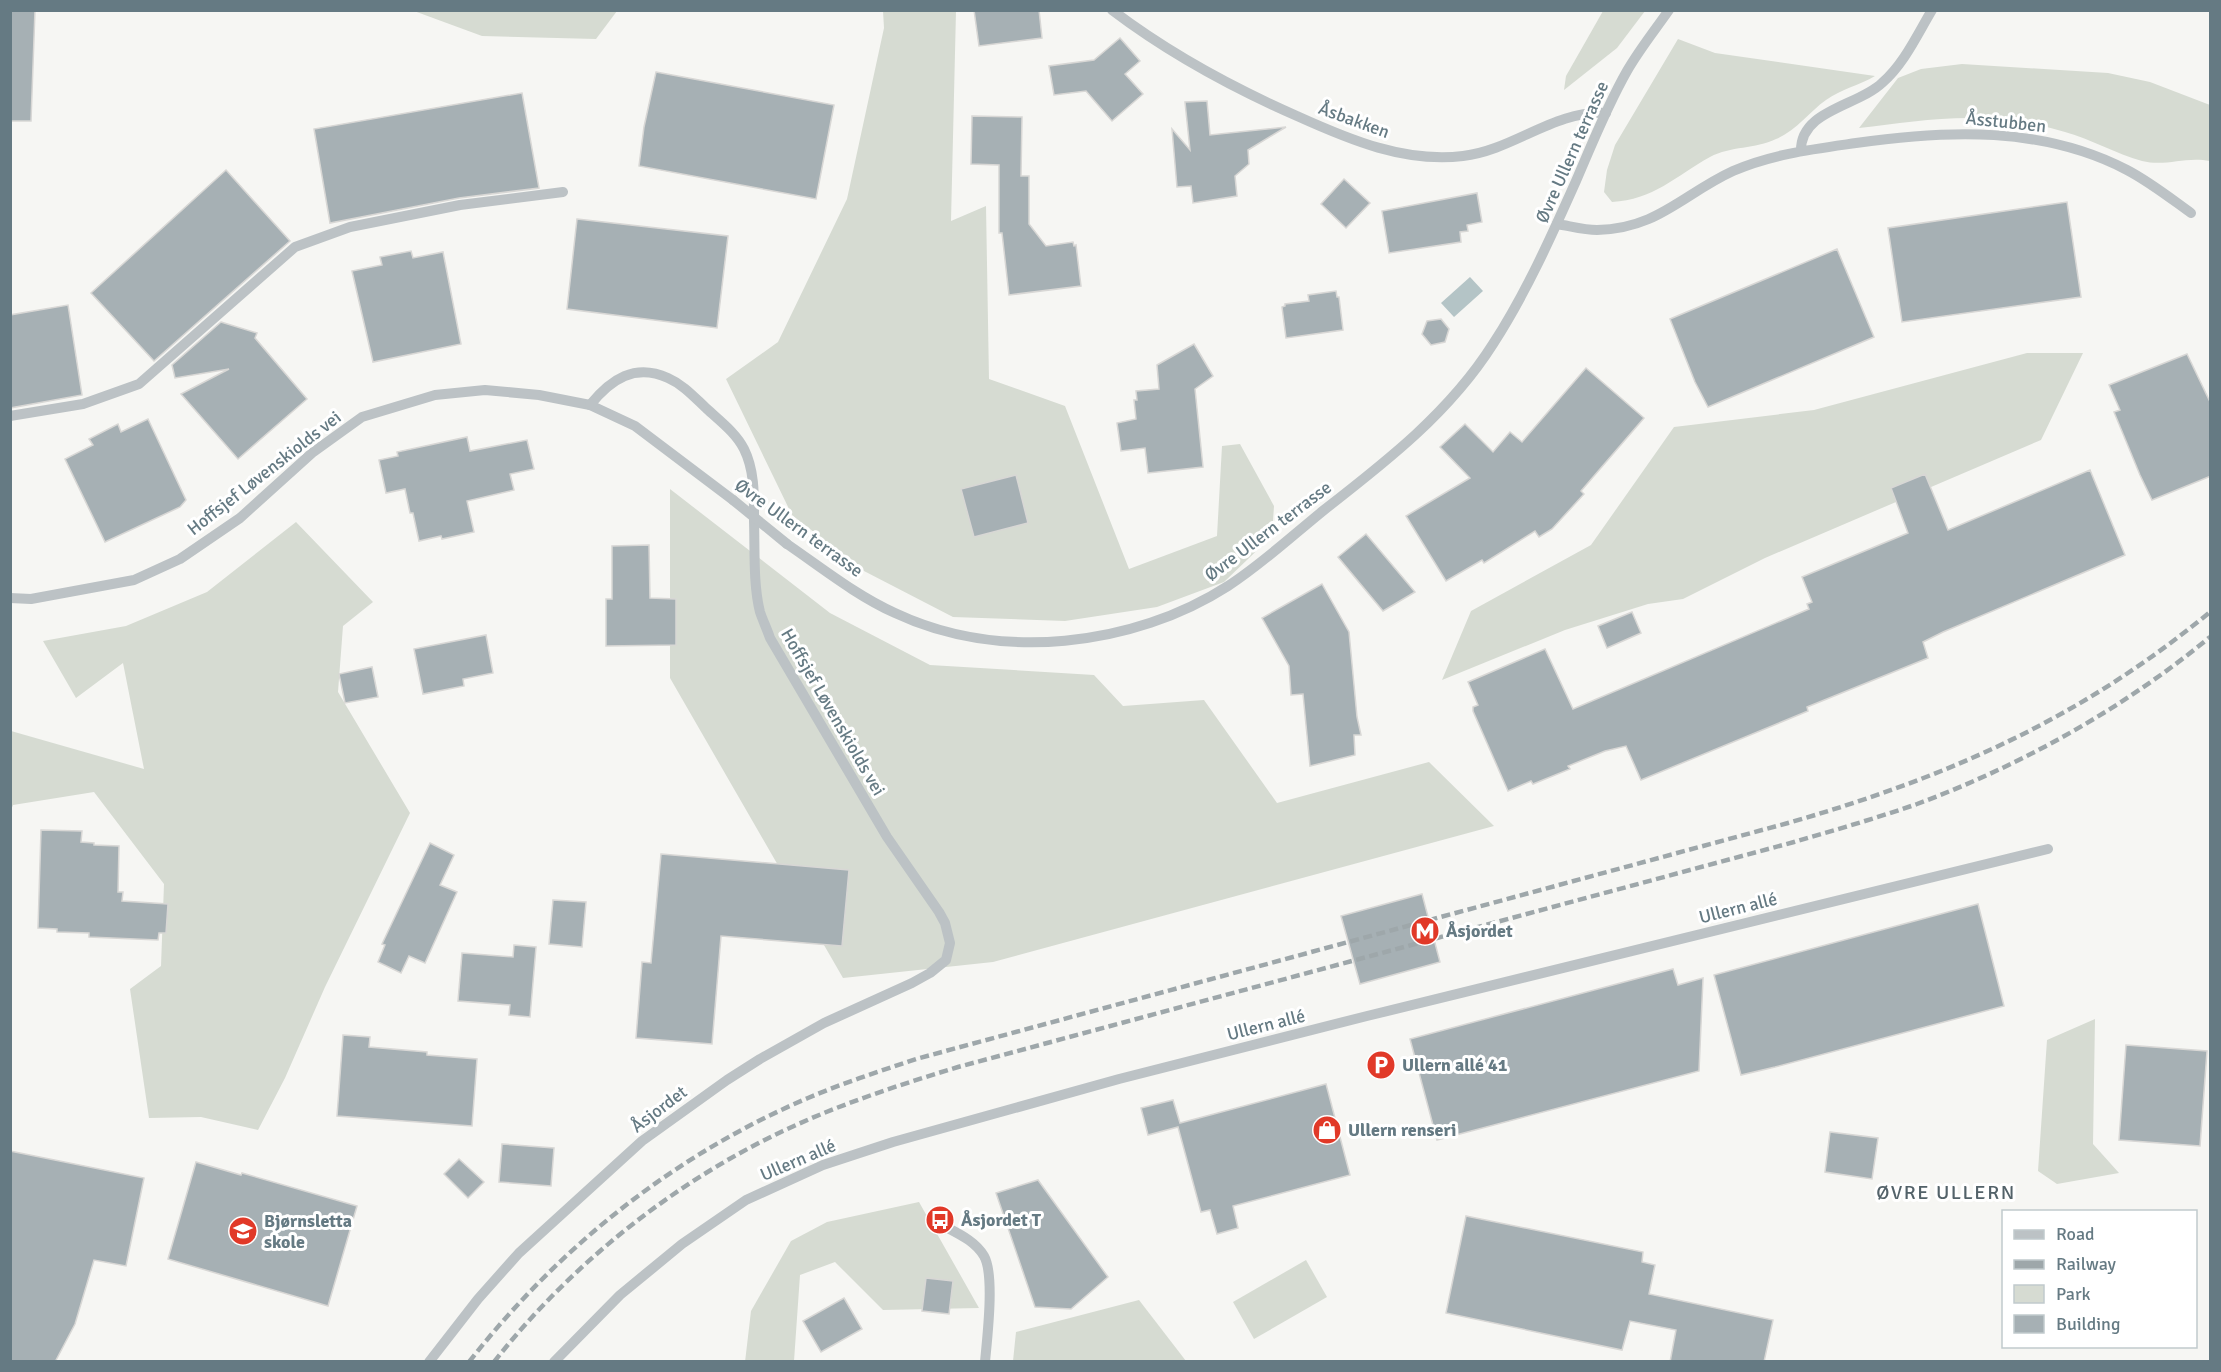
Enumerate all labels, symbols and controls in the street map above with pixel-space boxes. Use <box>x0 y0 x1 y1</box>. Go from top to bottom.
street label: Øvre Ullern terrasse <box>1531 78 1613 226</box>
street label: Åsbakken <box>1315 97 1393 143</box>
street label: Åsstubben <box>1965 107 2047 137</box>
street label: Hoffsjef Løvenskiolds vei <box>183 406 345 540</box>
street label: Øvre Ullern terrasse <box>731 474 867 582</box>
street label: Øvre Ullern terrasse <box>1200 476 1336 586</box>
street label: Hoffsjef Løvenskiolds vei <box>776 625 890 799</box>
street label: Ullern allé <box>1697 888 1779 928</box>
metro station icon: Åsjordet <box>1409 915 1441 947</box>
place label: Åsjordet <box>1446 920 1513 942</box>
street label: Ullern allé <box>1225 1005 1307 1045</box>
parking icon: Ullern allé 41 <box>1365 1049 1397 1081</box>
place label: Ullern allé 41 <box>1402 1054 1508 1076</box>
street label: Åsjordet <box>627 1081 691 1137</box>
shop icon: Ullern renseri <box>1311 1114 1343 1146</box>
place label: Ullern renseri <box>1348 1119 1456 1141</box>
street label: Ullern allé <box>757 1134 839 1186</box>
district label: ØVRE ULLERN <box>1876 1180 2016 1205</box>
bus stop icon: Åsjordet T <box>924 1204 956 1236</box>
place label: Åsjordet T <box>961 1209 1042 1231</box>
place label: Bjørnsletta skole <box>264 1210 352 1253</box>
legend <box>2002 1210 2197 1348</box>
school or university icon: Bjørnsletta skole <box>227 1215 259 1247</box>
text: Road <box>2056 1223 2095 1245</box>
text: Railway <box>2056 1253 2117 1275</box>
text: Park <box>2056 1283 2091 1305</box>
text: Building <box>2056 1313 2120 1335</box>

